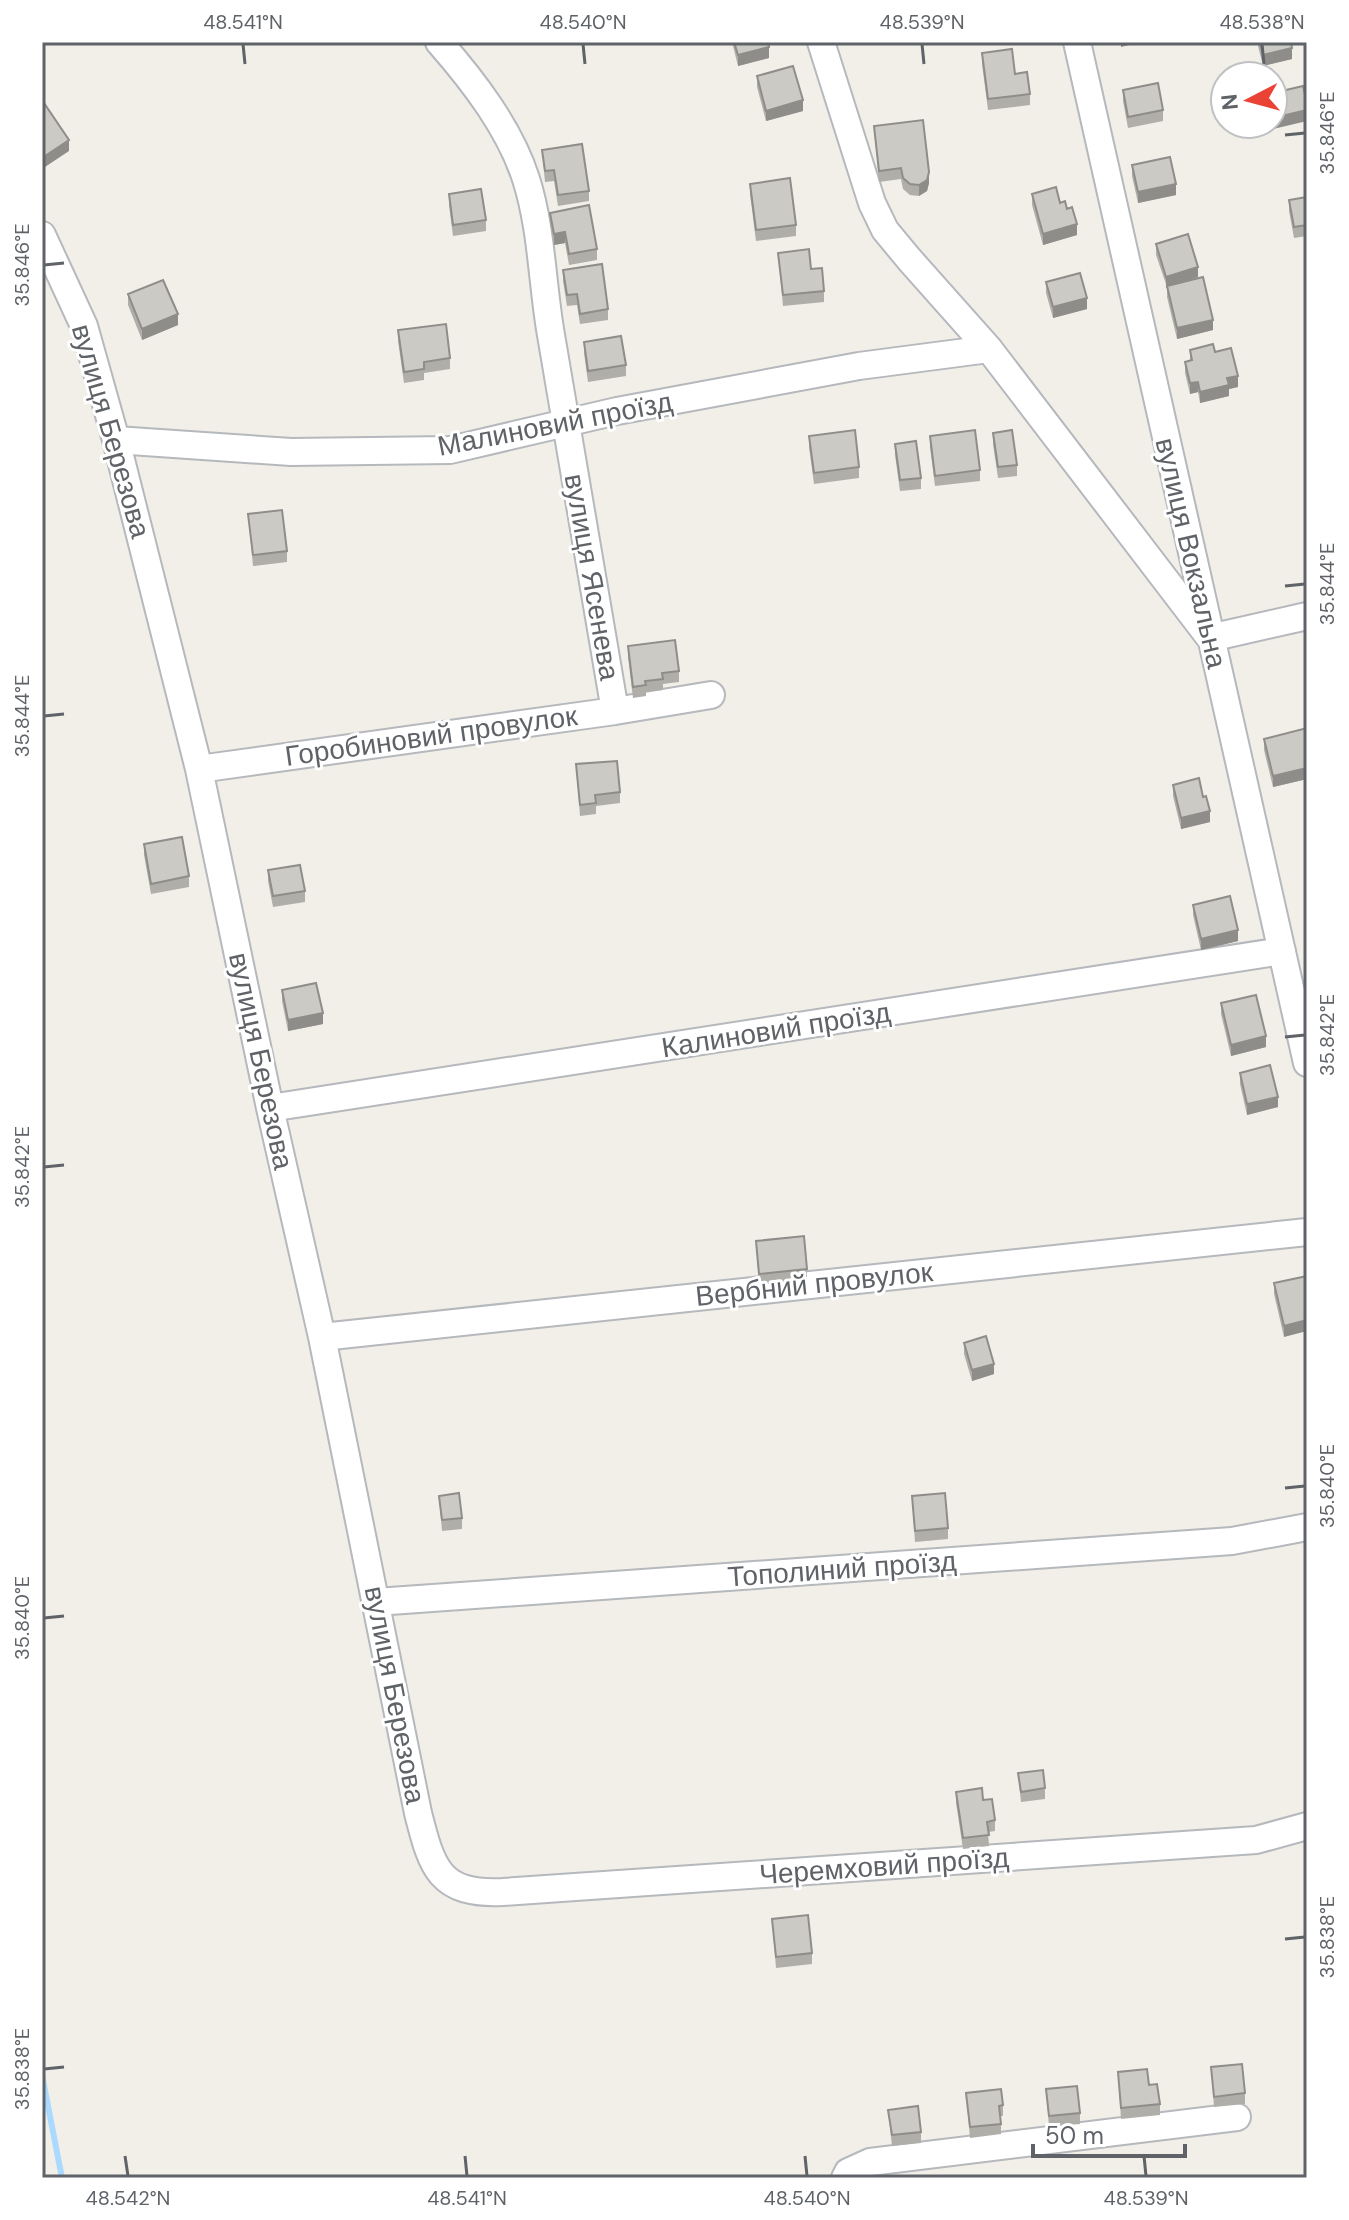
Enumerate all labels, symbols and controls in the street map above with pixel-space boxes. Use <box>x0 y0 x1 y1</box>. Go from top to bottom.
text: 48.541°N <box>203 9 283 35</box>
text: 48.540°N <box>540 9 626 35</box>
text: 48.539°N <box>880 9 964 35</box>
text: 48.538°N <box>1219 9 1305 35</box>
north arrow <box>1209 60 1289 140</box>
text: 35.846°E <box>1314 92 1340 175</box>
text: N <box>1214 93 1245 112</box>
text: 35.846°E <box>9 224 35 307</box>
street label: вулиця Березова <box>63 320 159 543</box>
street label: Малиновий проїзд <box>434 383 676 465</box>
street label: вулиця Вокзальна <box>1146 434 1236 672</box>
street label: вулиця Ясенева <box>556 471 628 684</box>
text: 35.844°E <box>1314 543 1340 625</box>
text: 35.844°E <box>9 675 35 757</box>
street label: Горобиновий провулок <box>282 697 580 775</box>
street label: вулиця Березова <box>220 949 302 1173</box>
street label: Калиновий проїзд <box>659 994 893 1066</box>
text: 35.842°E <box>1314 994 1340 1076</box>
text: 35.842°E <box>9 1126 35 1208</box>
street label: Вербний провулок <box>693 1253 935 1315</box>
text: 35.840°E <box>1314 1444 1340 1528</box>
street label: Тополиний проїзд <box>726 1543 958 1595</box>
text: 35.840°E <box>9 1576 35 1660</box>
street label: вулиця Березова <box>356 1583 434 1807</box>
street label: Черемховий проїзд <box>758 1839 1010 1893</box>
text: 35.838°E <box>1314 1896 1340 1978</box>
text: 35.838°E <box>9 2028 35 2110</box>
scale bar <box>1033 2108 1185 2158</box>
text: 50 m <box>1045 2120 1104 2151</box>
text: 48.542°N <box>86 2185 170 2211</box>
text: 48.541°N <box>427 2185 507 2211</box>
text: 48.540°N <box>764 2185 850 2211</box>
text: 48.539°N <box>1104 2185 1188 2211</box>

